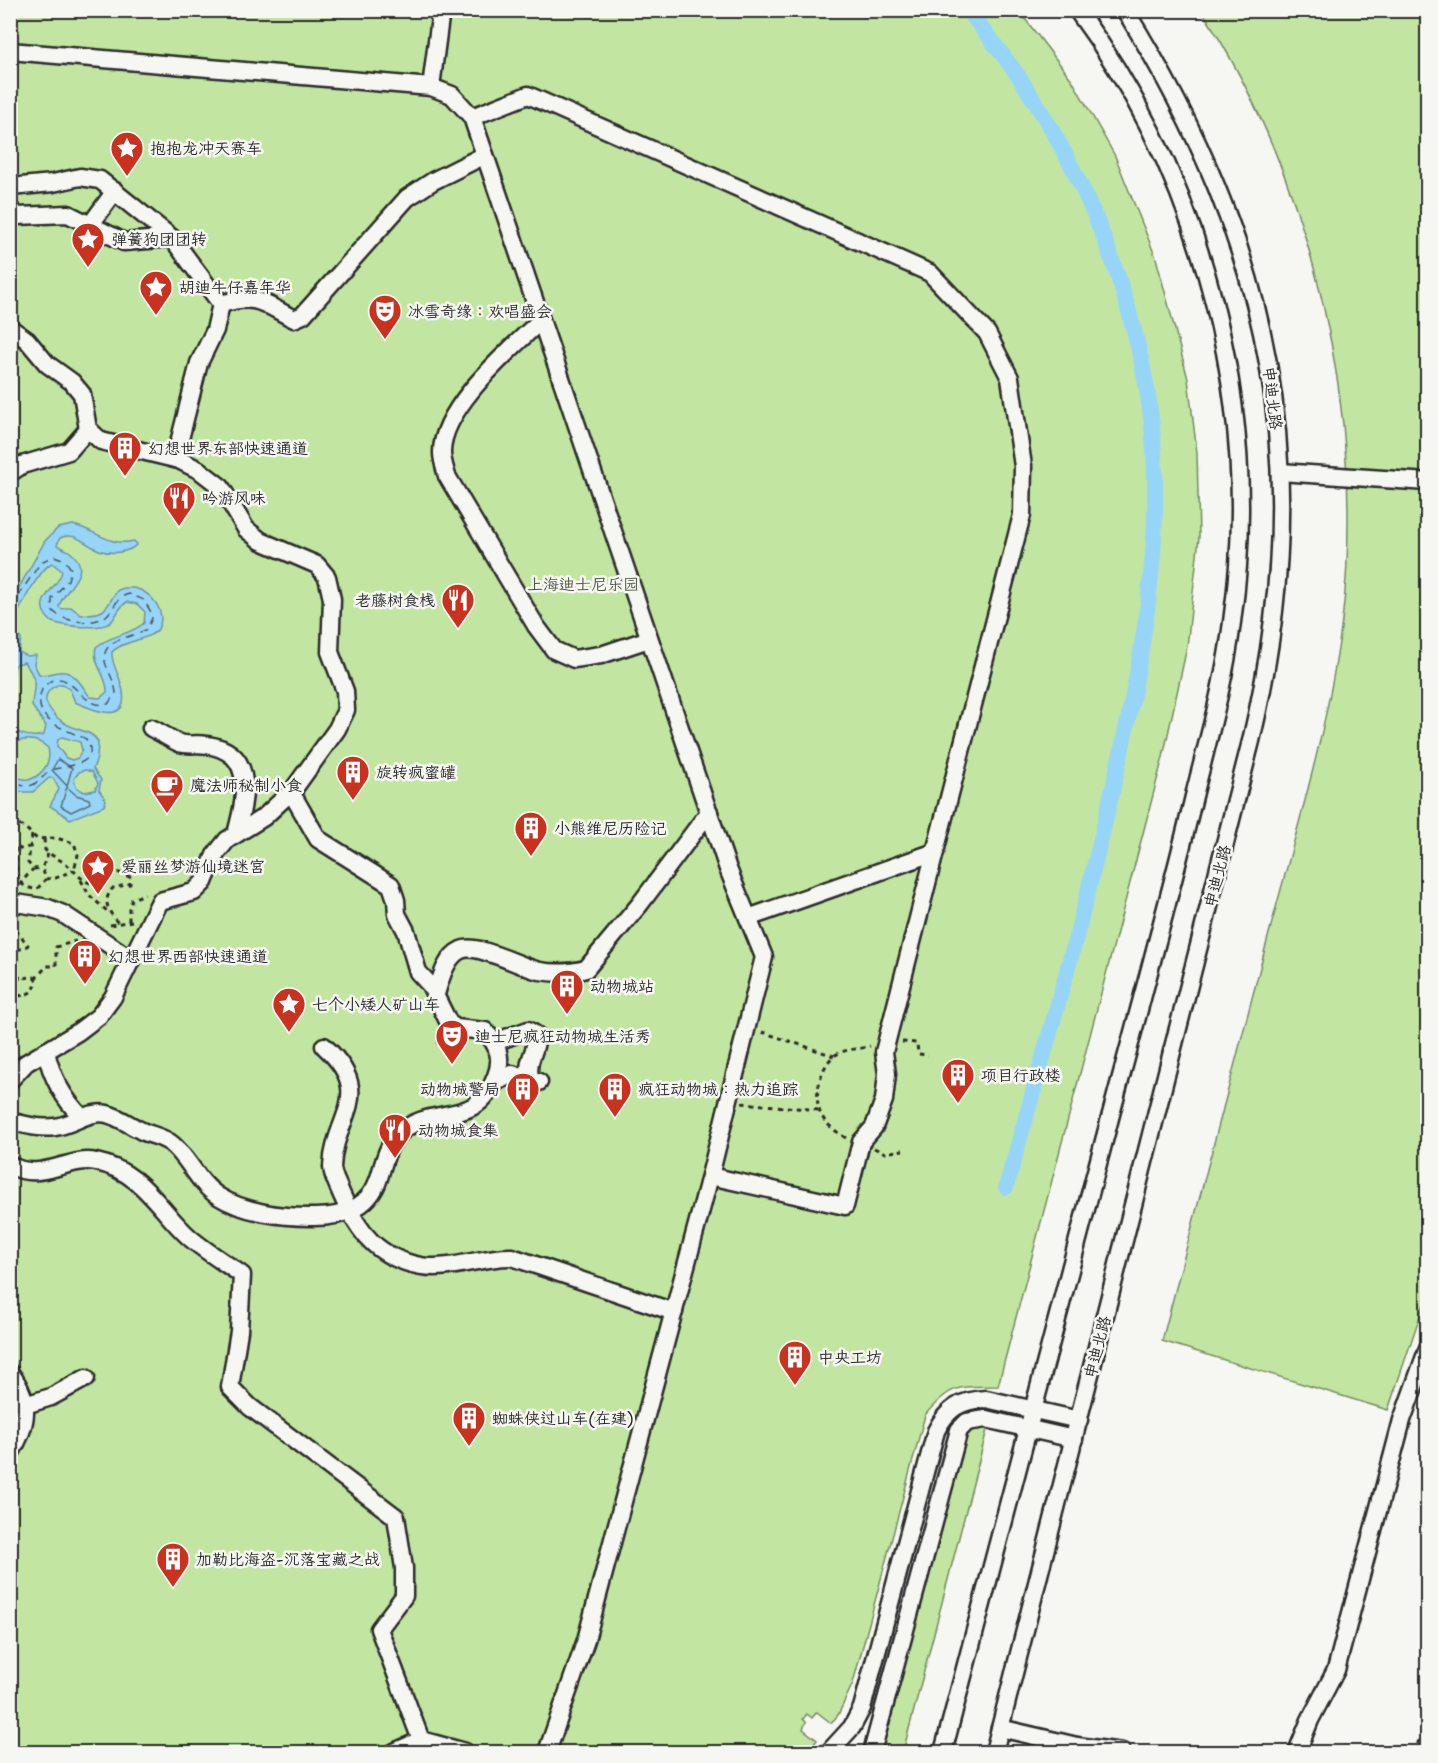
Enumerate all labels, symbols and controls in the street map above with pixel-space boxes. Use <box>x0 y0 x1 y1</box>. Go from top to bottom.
place icon: 抱抱龙冲天赛车 <box>109 130 145 177</box>
place label: 抱抱龙冲天赛车 <box>150 138 262 159</box>
place icon: 弹簧狗团团转 <box>70 221 106 268</box>
place label: 弹簧狗团团转 <box>111 229 207 250</box>
place icon: 胡迪牛仔嘉年华 <box>138 269 174 316</box>
place label: 胡迪牛仔嘉年华 <box>179 277 291 298</box>
theatre icon: 冰雪奇缘：欢唱盛会 <box>367 293 403 340</box>
place label: 冰雪奇缘：欢唱盛会 <box>408 301 552 322</box>
street label: 申迪北路 <box>1258 365 1287 431</box>
building icon: 幻想世界东部快速通道 <box>107 430 143 477</box>
place label: 幻想世界东部快速通道 <box>148 438 308 459</box>
restaurant icon: 吟游风味 <box>161 480 197 527</box>
place label: 吟游风味 <box>202 488 266 509</box>
park label: 上海迪士尼乐园 <box>527 574 639 595</box>
restaurant icon: 老藤树食栈 <box>440 582 476 629</box>
place label: 老藤树食栈 <box>355 590 435 611</box>
building icon: 旋转疯蜜罐 <box>335 754 371 801</box>
place label: 旋转疯蜜罐 <box>376 762 456 783</box>
cafe icon: 魔法师秘制小食 <box>149 767 185 814</box>
place label: 魔法师秘制小食 <box>190 775 302 796</box>
building icon: 小熊维尼历险记 <box>513 810 549 857</box>
place label: 小熊维尼历险记 <box>554 818 666 839</box>
street label: 申迪北路 <box>1200 843 1235 910</box>
place icon: 爱丽丝梦游仙境迷宫 <box>80 848 116 895</box>
place label: 爱丽丝梦游仙境迷宫 <box>121 856 265 877</box>
building icon: 幻想世界西部快速通道 <box>67 938 103 985</box>
place label: 幻想世界西部快速通道 <box>108 946 268 967</box>
building icon: 动物城站 <box>549 968 585 1015</box>
place label: 动物城站 <box>590 976 654 997</box>
place icon: 七个小矮人矿山车 <box>271 986 307 1033</box>
place label: 七个小矮人矿山车 <box>312 994 440 1015</box>
theatre icon: 迪士尼疯狂动物城生活秀 <box>434 1018 470 1065</box>
place label: 迪士尼疯狂动物城生活秀 <box>475 1026 651 1047</box>
building icon: 项目行政楼 <box>940 1057 976 1104</box>
place label: 项目行政楼 <box>981 1065 1061 1086</box>
building icon: 动物城警局 <box>505 1071 541 1118</box>
building icon: 疯狂动物城：热力追踪 <box>597 1071 633 1118</box>
place label: 动物城警局 <box>420 1079 500 1100</box>
place label: 疯狂动物城：热力追踪 <box>638 1079 799 1100</box>
restaurant icon: 动物城食集 <box>377 1112 413 1159</box>
place label: 动物城食集 <box>418 1120 498 1141</box>
street label: 申迪北路 <box>1080 1314 1115 1381</box>
building icon: 中央工坊 <box>777 1339 813 1386</box>
place label: 中央工坊 <box>818 1347 882 1368</box>
building icon: 蜘蛛侠过山车(在建) <box>451 1400 487 1447</box>
place label: 蜘蛛侠过山车(在建) <box>492 1408 634 1429</box>
building icon: 加勒比海盗-沉落宝藏之战 <box>155 1541 191 1588</box>
place label: 加勒比海盗-沉落宝藏之战 <box>196 1549 380 1570</box>

